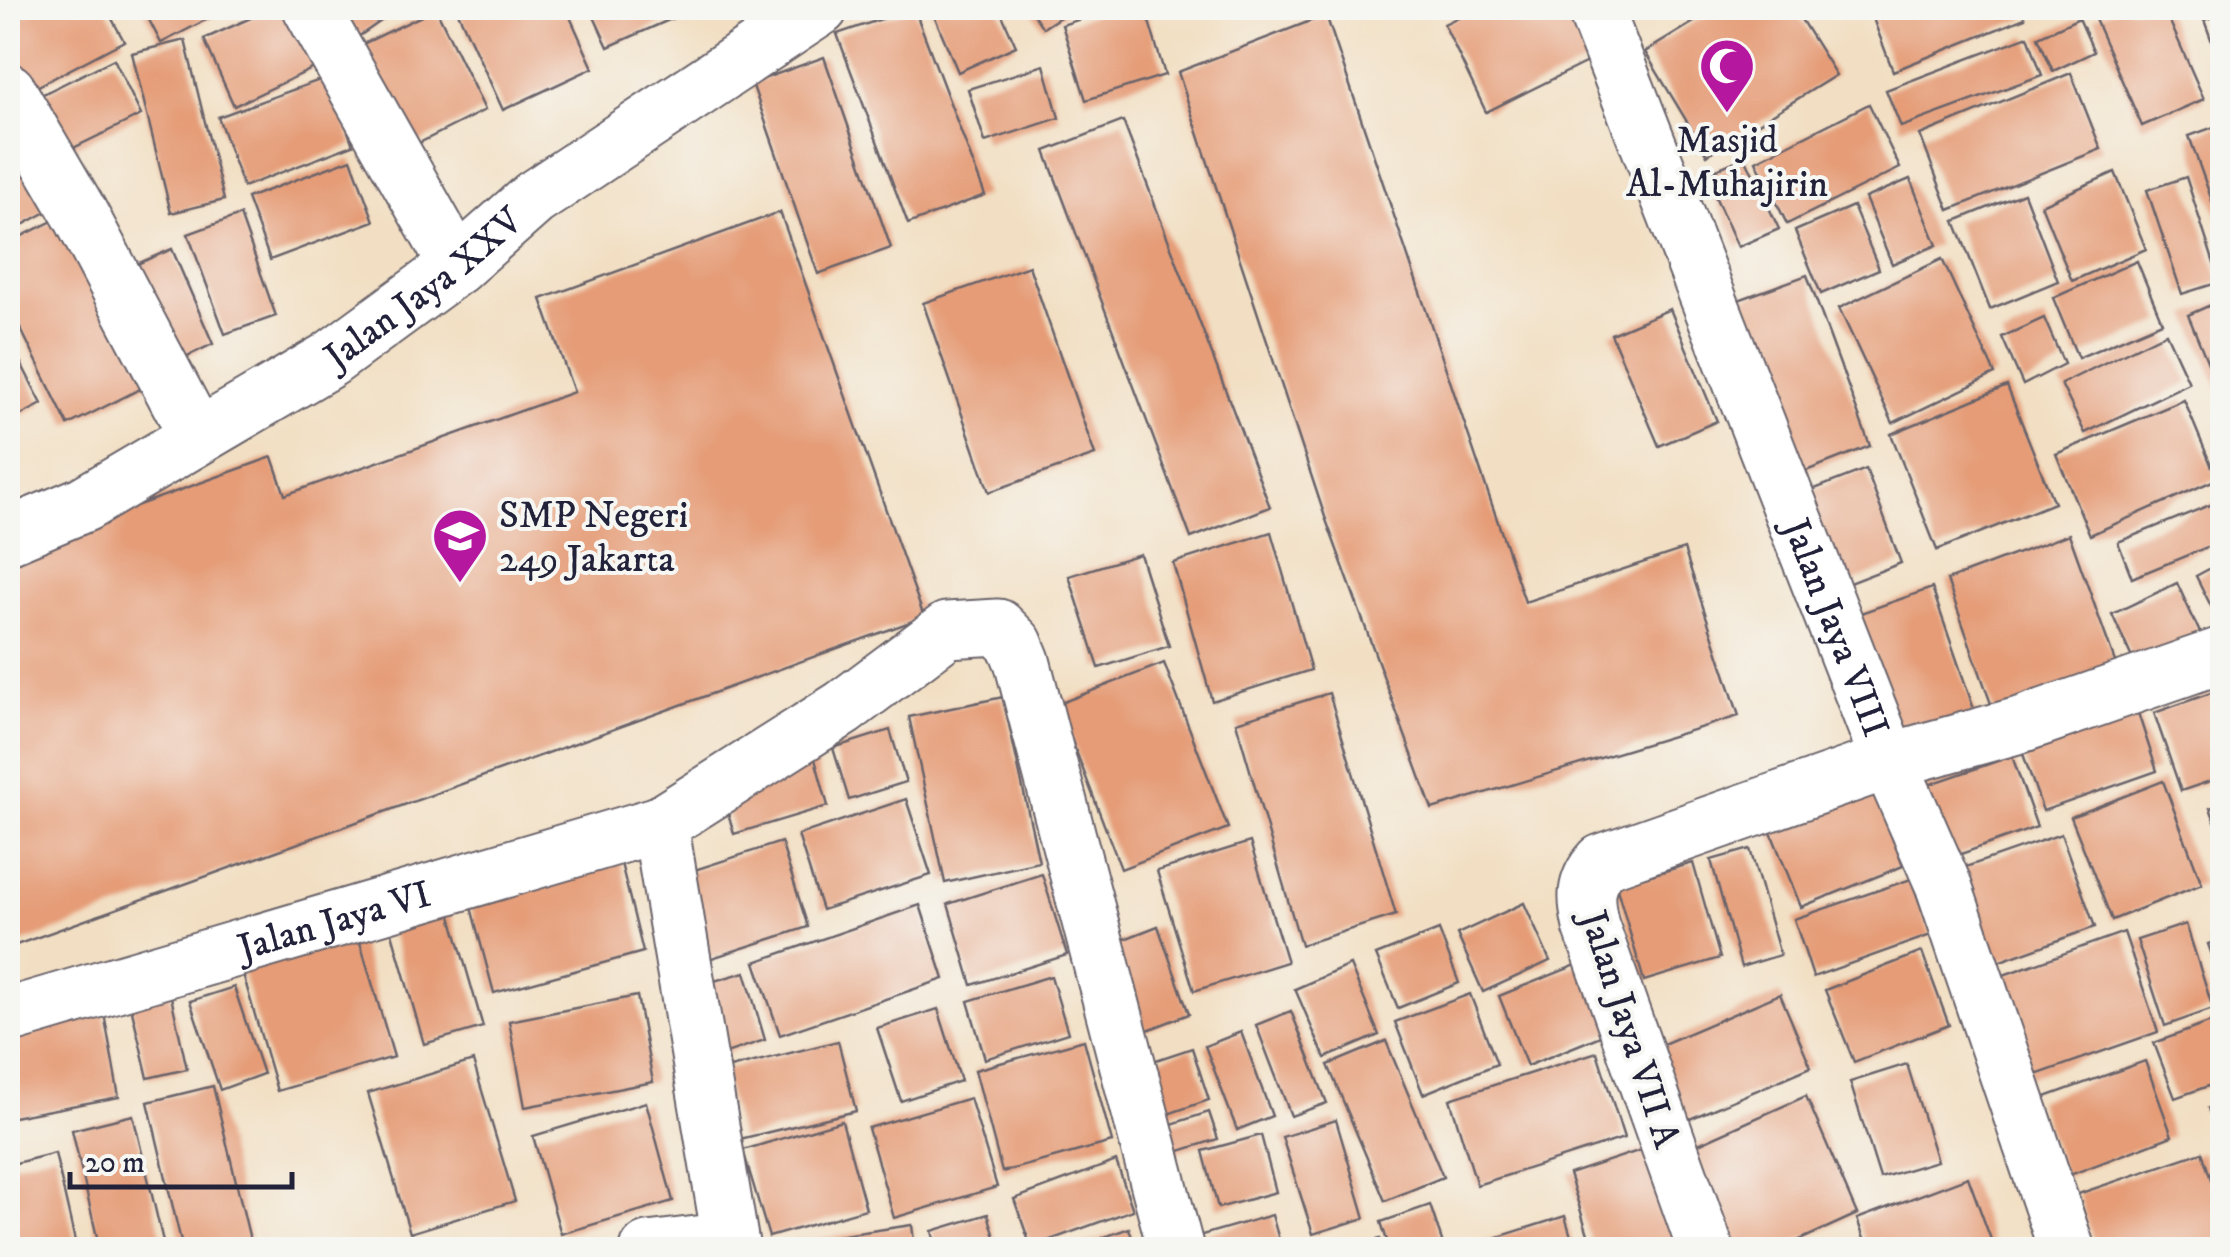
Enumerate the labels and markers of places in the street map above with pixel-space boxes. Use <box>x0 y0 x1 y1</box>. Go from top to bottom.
mosque icon: Masjid Al-Muhajirin <box>1697 36 1757 115</box>
place label: Masjid Al-Muhajirin <box>1626 117 1828 209</box>
place label: SMP Negeri 249 Jakarta <box>499 492 688 584</box>
school or university icon: SMP Negeri 249 Jakarta <box>430 506 490 585</box>

